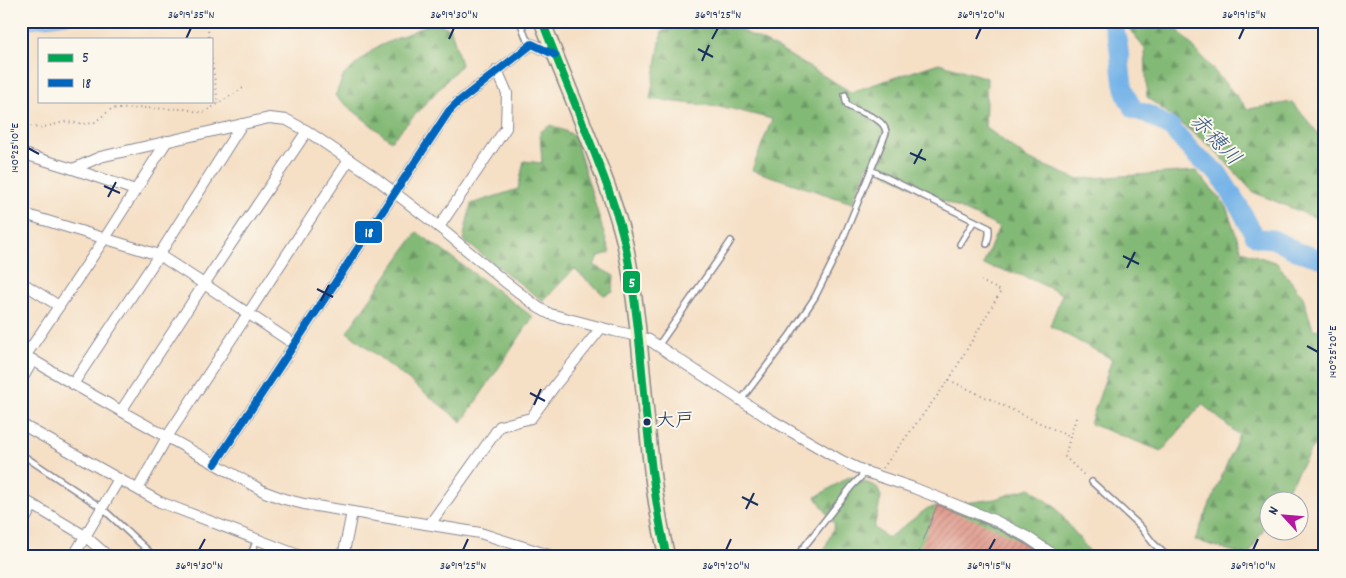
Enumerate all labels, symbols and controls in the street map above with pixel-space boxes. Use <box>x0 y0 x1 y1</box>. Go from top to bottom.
text: 36°19'35"N <box>168 7 214 24</box>
text: 36°19'30"N <box>430 7 478 24</box>
text: 36°19'25"N <box>695 7 741 24</box>
text: 36°19'20"N <box>957 7 1005 24</box>
text: 36°19'15"N <box>1222 7 1266 24</box>
legend <box>38 38 212 102</box>
text: 5 <box>82 48 89 70</box>
text: 18 <box>82 74 91 96</box>
water label: 赤穂川 <box>1181 108 1247 174</box>
text: 140°25'10"E <box>7 122 24 173</box>
line badge: 18 <box>354 220 383 244</box>
text: 18 <box>365 224 374 244</box>
line badge: 5 <box>622 270 641 294</box>
text: 5 <box>629 274 636 294</box>
text: 140°25'20"E <box>1325 325 1342 378</box>
place label: 大戸 <box>656 409 694 436</box>
marker: 大戸 <box>642 417 652 427</box>
north arrow <box>1258 490 1308 540</box>
text: N <box>1264 504 1285 519</box>
text: 36°19'30"N <box>175 558 223 575</box>
text: 36°19'25"N <box>440 558 486 575</box>
text: 36°19'20"N <box>702 558 750 575</box>
text: 36°19'15"N <box>967 558 1011 575</box>
text: 36°19'10"N <box>1231 558 1276 575</box>

